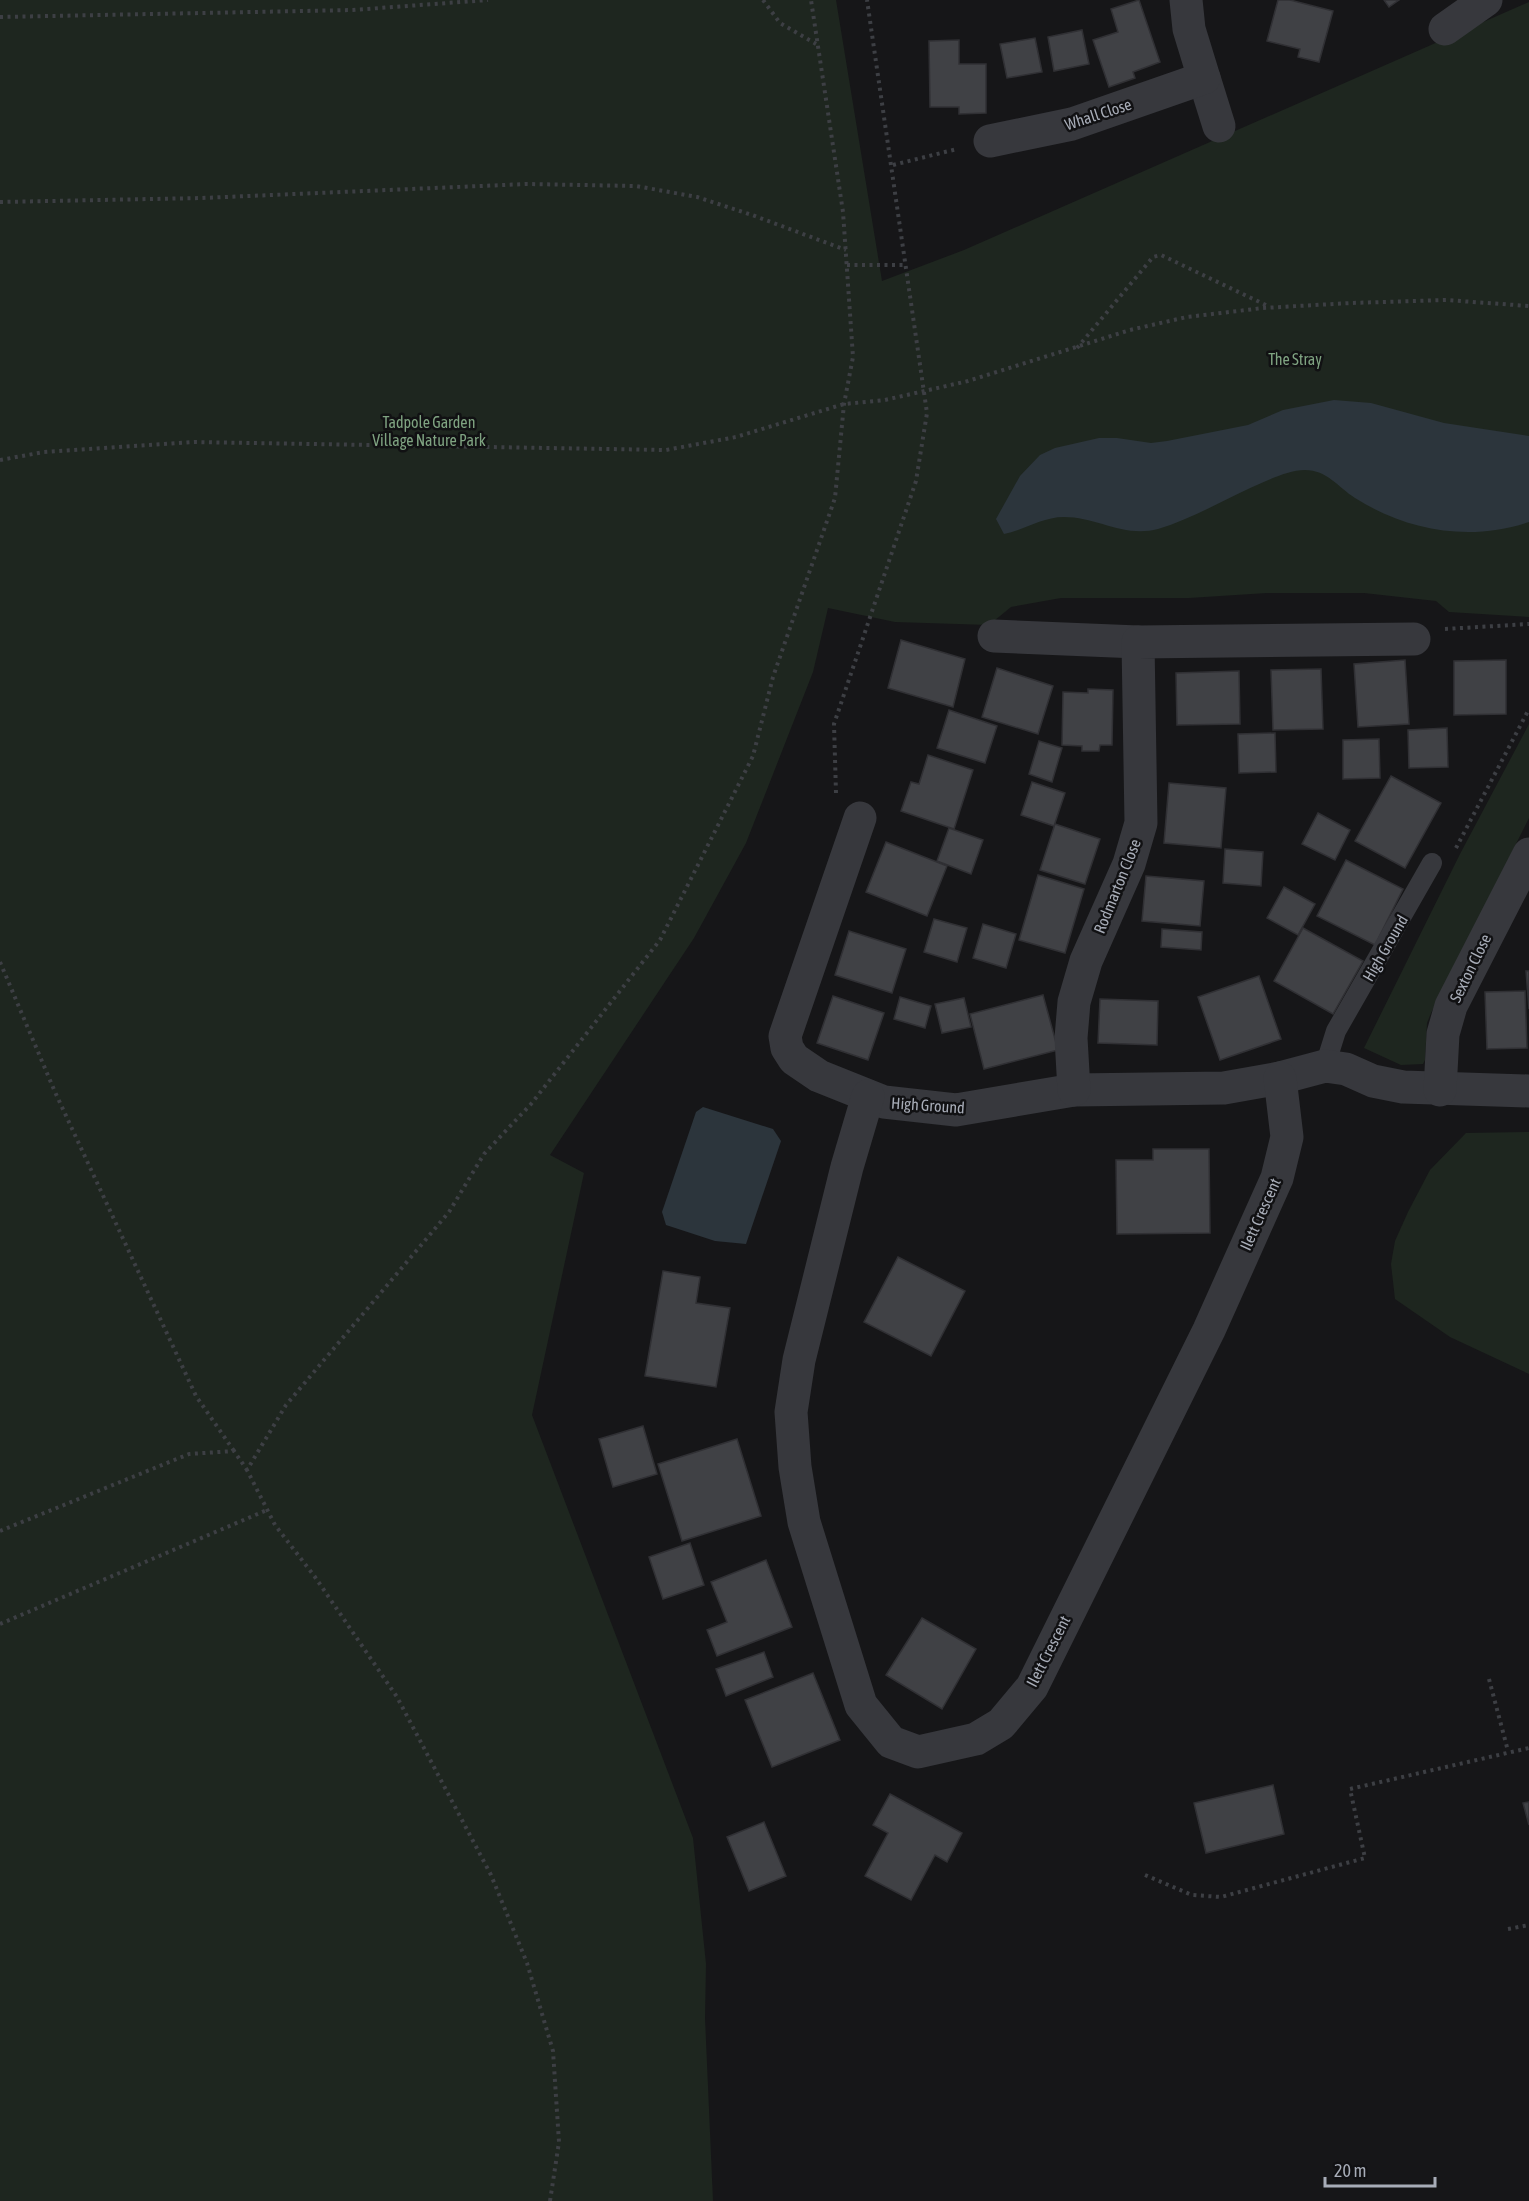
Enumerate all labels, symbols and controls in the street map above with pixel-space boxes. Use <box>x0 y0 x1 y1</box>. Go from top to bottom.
street label: Whall Close <box>1062 95 1134 133</box>
park label: The Stray <box>1268 350 1322 369</box>
park label: Tadpole Garden Village Nature Park <box>372 413 486 450</box>
street label: Rodmarton Close <box>1090 836 1144 936</box>
street label: High Ground <box>1359 912 1412 985</box>
street label: Sexton Close <box>1446 931 1494 1005</box>
street label: High Ground <box>891 1093 965 1118</box>
street label: Ilett Crescent <box>1236 1175 1284 1253</box>
street label: Ilett Crescent <box>1022 1612 1074 1689</box>
scale bar <box>1325 2150 1434 2188</box>
text: 20 m <box>1334 2160 1366 2181</box>

